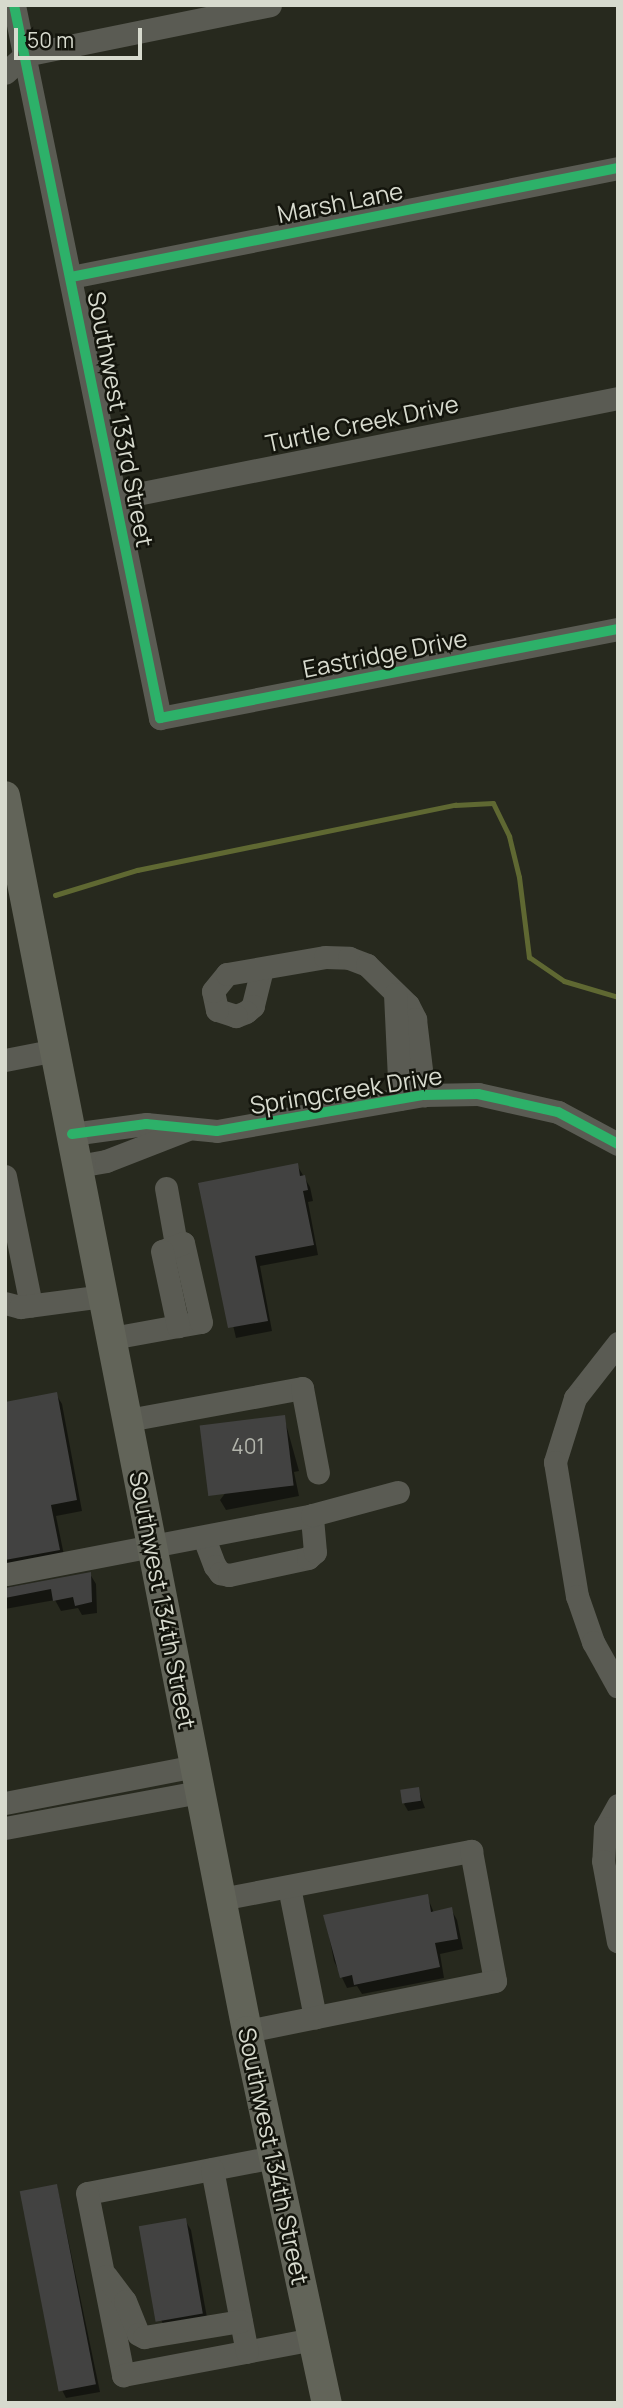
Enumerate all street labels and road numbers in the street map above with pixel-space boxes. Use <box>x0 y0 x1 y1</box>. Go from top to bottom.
street label: Marsh Lane <box>275 176 405 228</box>
street label: Southwest 133rd Street <box>82 289 160 549</box>
street label: Turtle Creek Drive <box>263 388 461 458</box>
street label: Eastridge Drive <box>300 623 470 683</box>
street label: Springcreek Drive <box>248 1061 444 1119</box>
street label: Southwest 134th Street <box>124 1469 202 1731</box>
street label: Southwest 134th Street <box>233 2025 315 2287</box>

